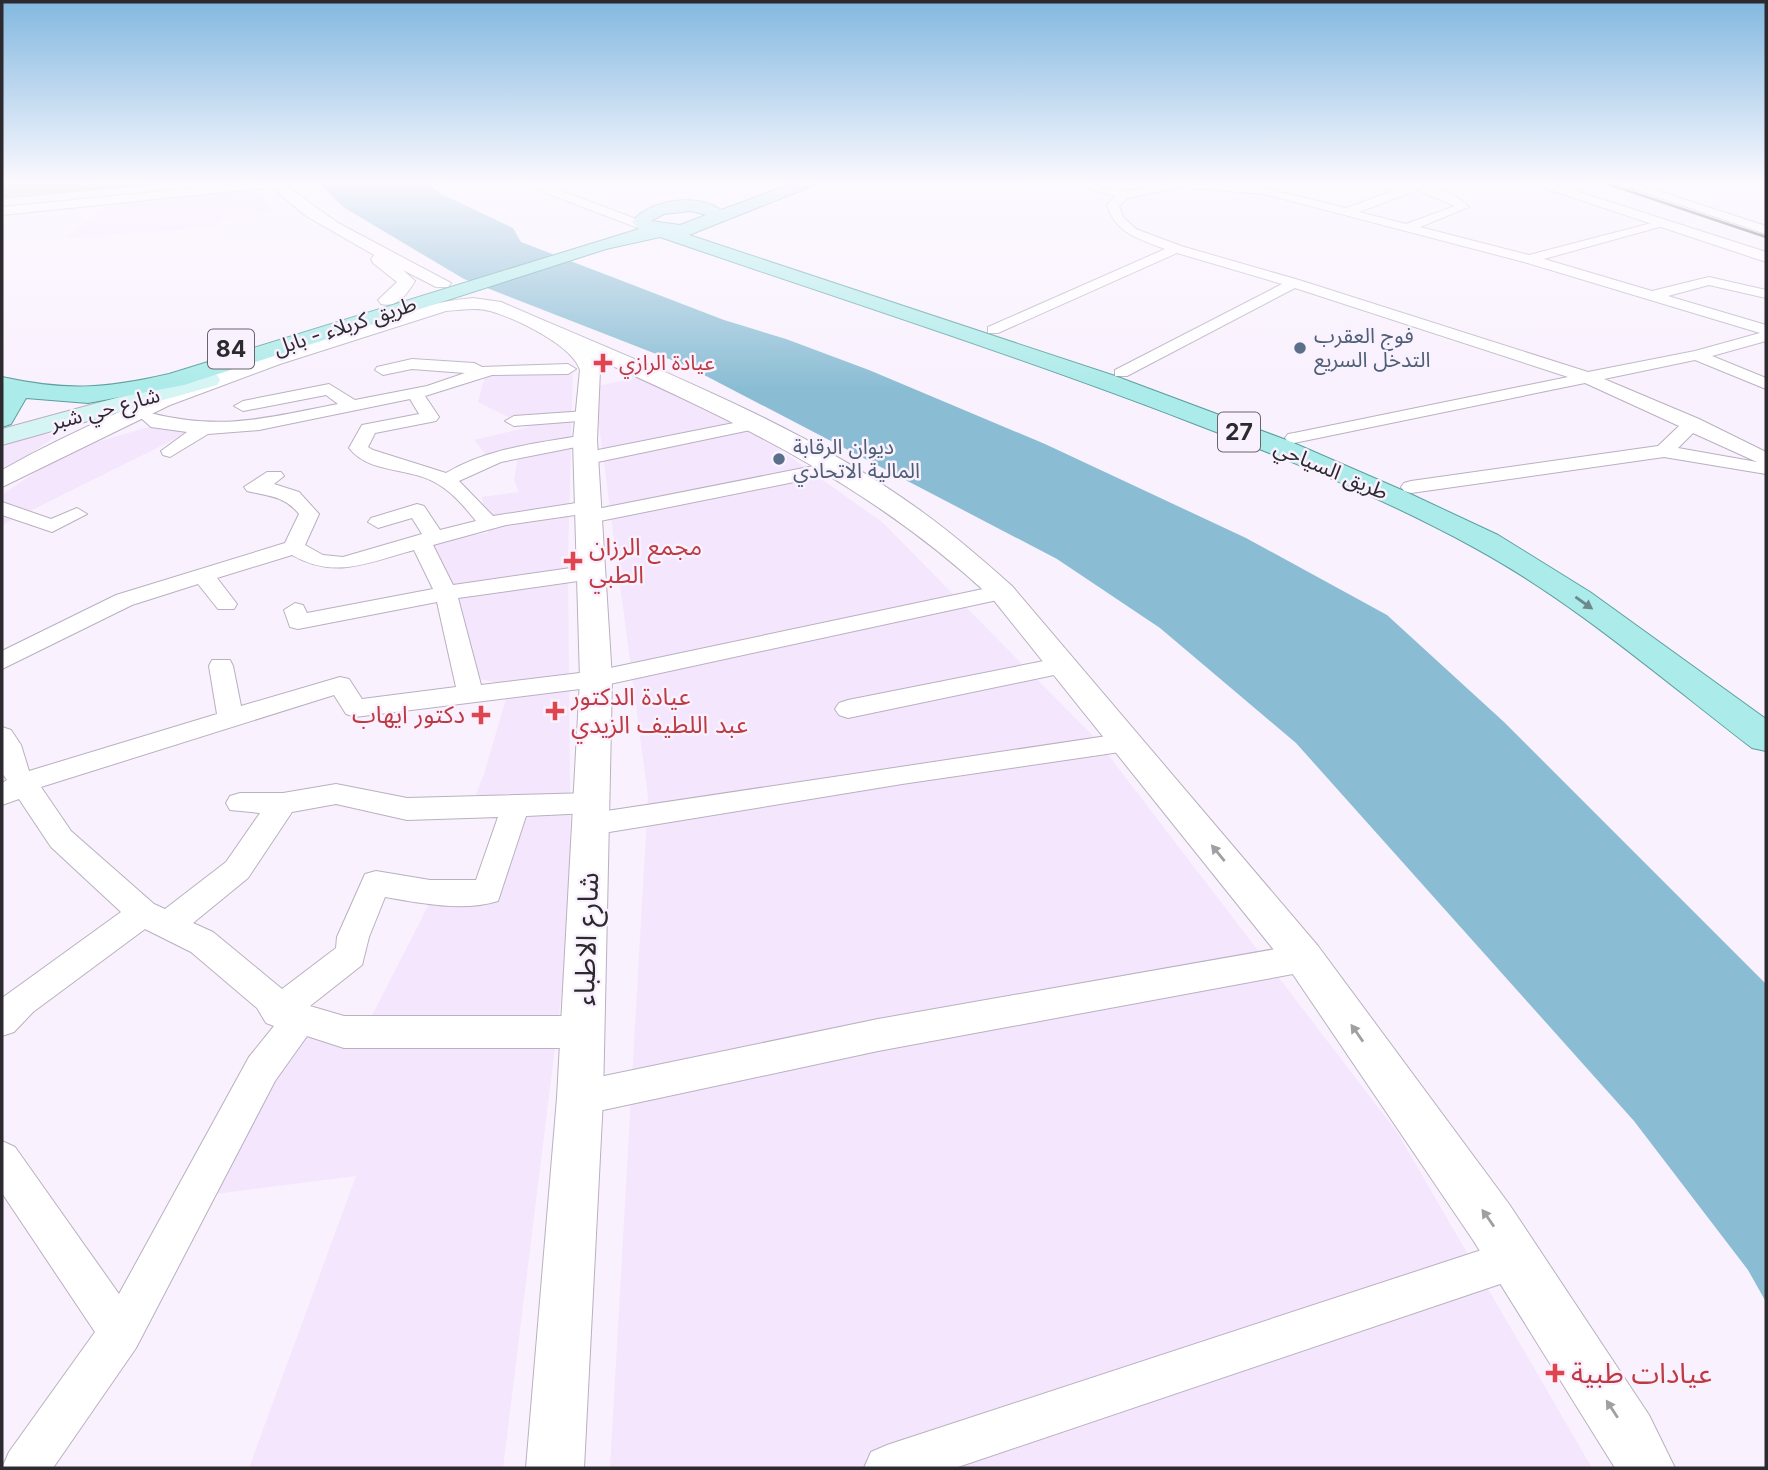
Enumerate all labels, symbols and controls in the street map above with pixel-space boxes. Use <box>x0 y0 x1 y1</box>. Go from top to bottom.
street label: طريق كربلاء - بابل <box>270 291 420 361</box>
place label: فوج العقرب التدخل السريع <box>1314 323 1431 375</box>
road number: 84 <box>208 330 254 368</box>
marker: فوج العقرب التدخل السريع <box>1292 340 1308 356</box>
place label: عيادة الرازي <box>619 350 715 379</box>
marker: عيادة الرازي <box>593 353 613 373</box>
street label: شارع حي شبر <box>46 382 163 439</box>
road number: 27 <box>1218 412 1260 452</box>
place label: ديوان الرقابة المالية الاتحادي <box>793 434 920 487</box>
street label: طريق السياحي <box>1269 434 1392 508</box>
marker: ديوان الرقابة المالية الاتحادي <box>771 451 787 467</box>
place label: مجمع الرزان الطبي <box>589 532 702 594</box>
marker: مجمع الرزان الطبي <box>563 551 583 571</box>
one-way arrow <box>1575 596 1593 610</box>
place label: عيادة الدكتور عبد اللطيف الزيدي <box>570 682 748 744</box>
place label: دكتور ايهاب <box>352 700 465 729</box>
marker: عيادة الدكتور عبد اللطيف الزيدي <box>545 701 565 721</box>
marker: دكتور ايهاب <box>471 705 491 725</box>
one-way arrow <box>1210 845 1225 863</box>
street label: شارع الاطباء <box>567 872 609 1007</box>
one-way arrow <box>1350 1024 1364 1042</box>
one-way arrow <box>1481 1209 1495 1227</box>
place label: عيادات طبية <box>1571 1356 1712 1390</box>
marker: عيادات طبية <box>1545 1363 1565 1383</box>
one-way arrow <box>1606 1400 1619 1419</box>

